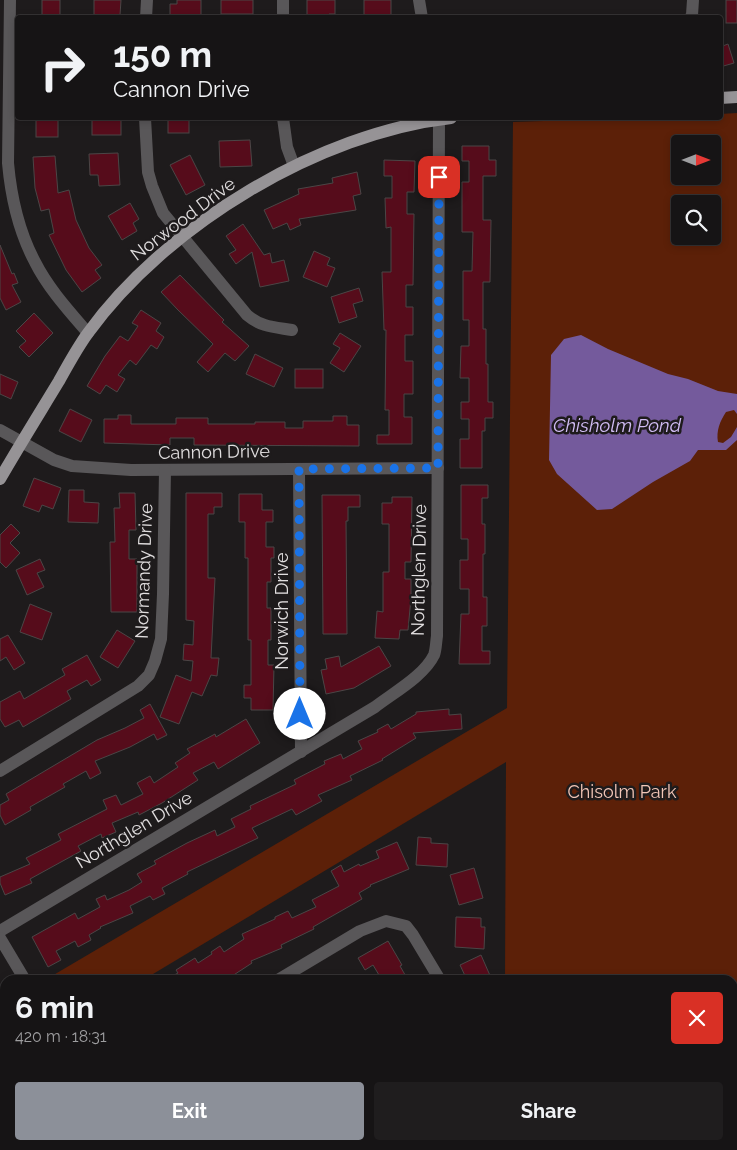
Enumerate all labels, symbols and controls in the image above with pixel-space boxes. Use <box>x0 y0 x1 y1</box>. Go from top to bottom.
text: 150 m <box>113 34 212 75</box>
icon: right <box>30 35 95 100</box>
text: Cannon Drive <box>113 76 250 102</box>
north arrow <box>671 135 721 185</box>
map controls <box>671 135 721 245</box>
pin <box>418 156 460 198</box>
icon: arrive <box>425 163 453 191</box>
street label: Norwood Drive <box>126 172 239 265</box>
button: search <box>671 195 721 245</box>
water label: Chisholm Pond <box>553 414 682 436</box>
street label: Cannon Drive <box>158 440 271 463</box>
street label: Normandy Drive <box>131 502 156 639</box>
street label: Northglen Drive <box>407 503 430 636</box>
street label: Norwich Drive <box>271 552 292 670</box>
position arrow <box>273 687 325 739</box>
park label: Chisolm Park <box>568 781 677 802</box>
street label: Northglen Drive <box>72 786 196 873</box>
text: 6 min <box>15 990 94 1025</box>
button: close <box>671 992 723 1044</box>
text: 420 m · 18:31 <box>15 1027 107 1046</box>
button: Exit <box>15 1082 364 1140</box>
button: Share <box>374 1082 723 1140</box>

